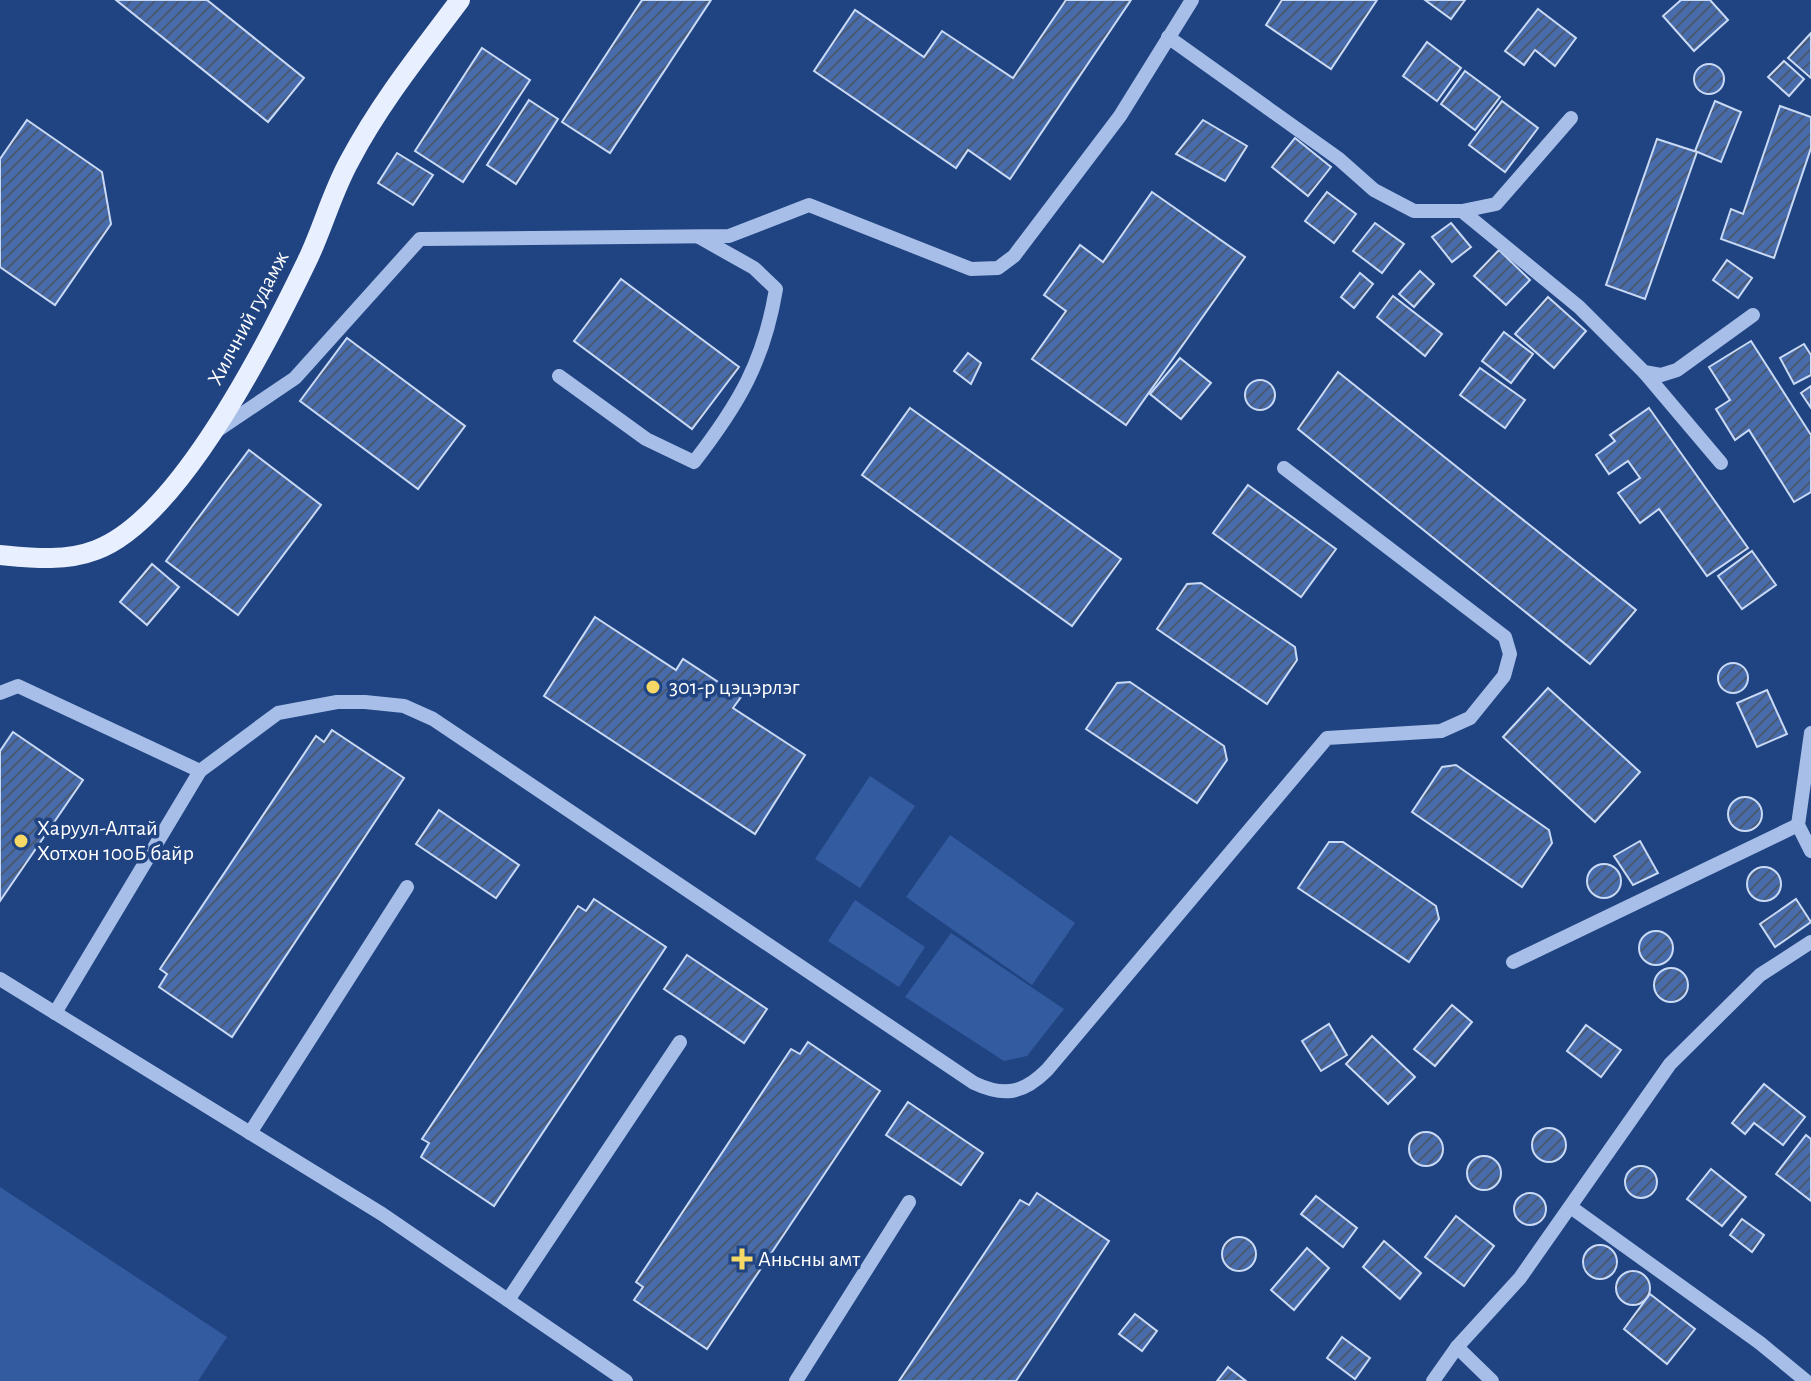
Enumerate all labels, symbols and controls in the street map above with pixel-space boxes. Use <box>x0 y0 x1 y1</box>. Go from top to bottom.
street label: Хилчний гудамж <box>203 247 293 389</box>
place label: 301-р цэцэрлэг <box>669 676 800 698</box>
marker: 301-р цэцэрлэг <box>644 678 662 696</box>
place label: Харуул-Алтай Хотхон 100Б байр <box>37 817 194 864</box>
marker: Харуул-Алтай Хотхон 100Б байр <box>12 832 30 850</box>
place label: Аньсны амт <box>758 1248 861 1270</box>
marker: Аньсны амт <box>733 1250 751 1268</box>

